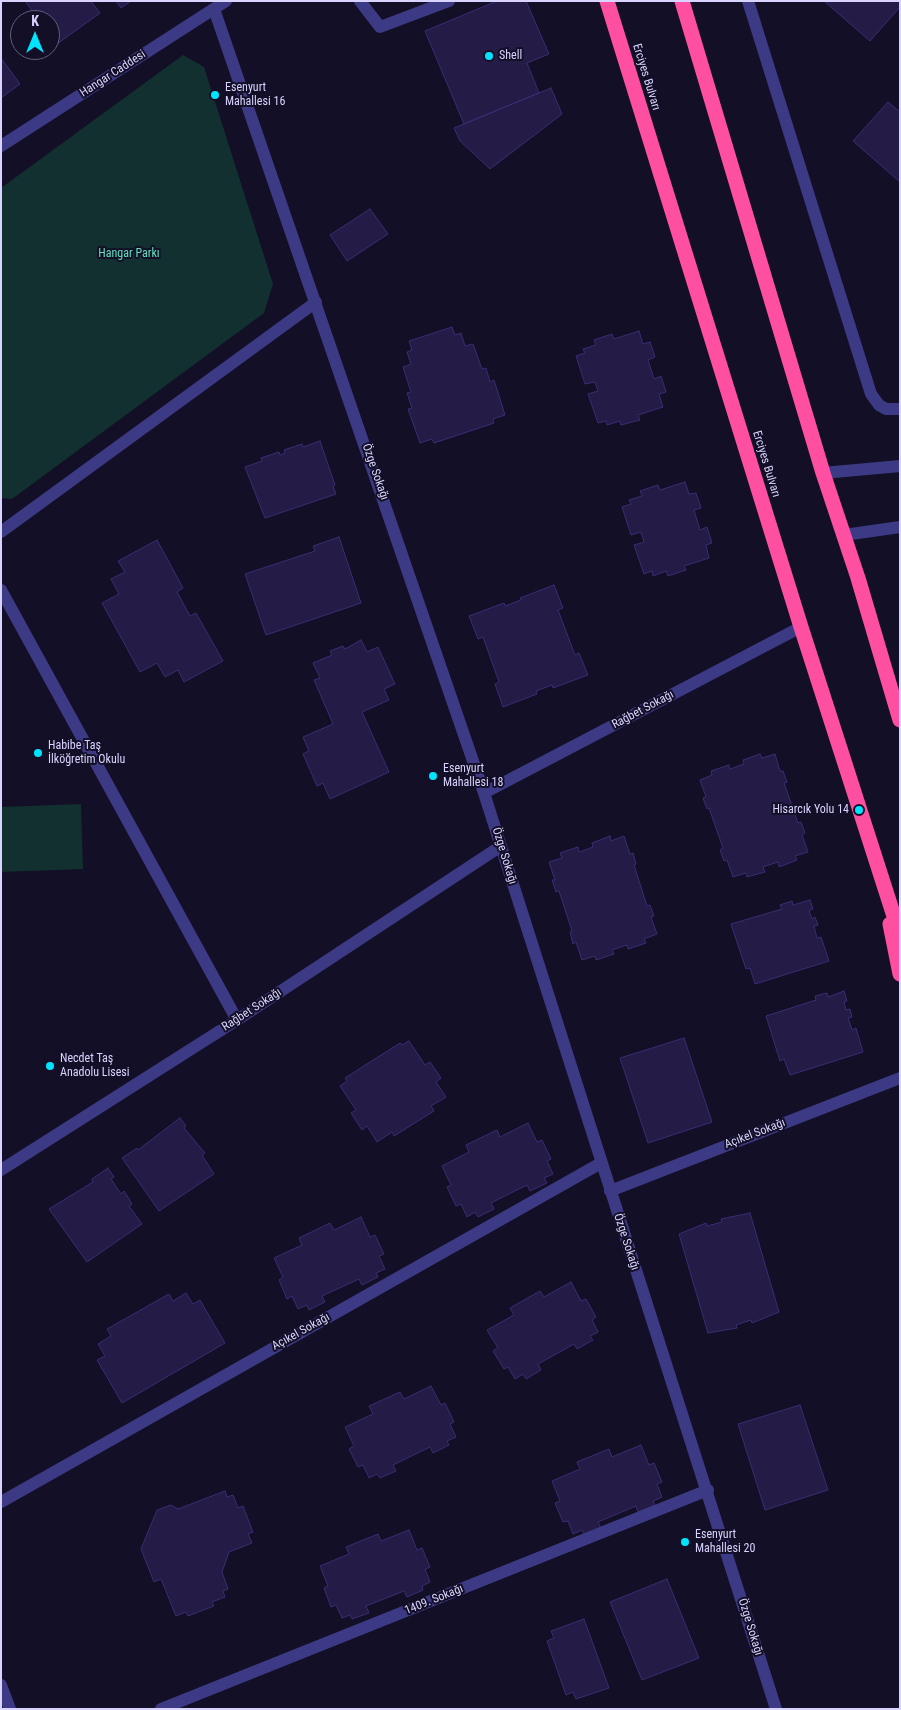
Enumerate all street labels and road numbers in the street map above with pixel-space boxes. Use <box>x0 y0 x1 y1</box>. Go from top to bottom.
street label: Erciyes Bulvarı <box>629 42 663 112</box>
street label: Hangar Caddesi <box>77 47 149 101</box>
street label: Erciyes Bulvarı <box>749 429 783 499</box>
street label: Özge Sokağı <box>359 442 391 502</box>
street label: Rağbet Sokağı <box>610 688 676 732</box>
street label: Özge Sokağı <box>489 826 519 886</box>
street label: Rağbet Sokağı <box>220 985 284 1035</box>
street label: Açıkel Sokağı <box>723 1116 787 1152</box>
street label: Özge Sokağı <box>610 1212 642 1272</box>
street label: Açıkel Sokağı <box>270 1310 332 1354</box>
street label: 1409. Sokağı <box>403 1582 465 1618</box>
street label: Özge Sokağı <box>735 1597 765 1657</box>

